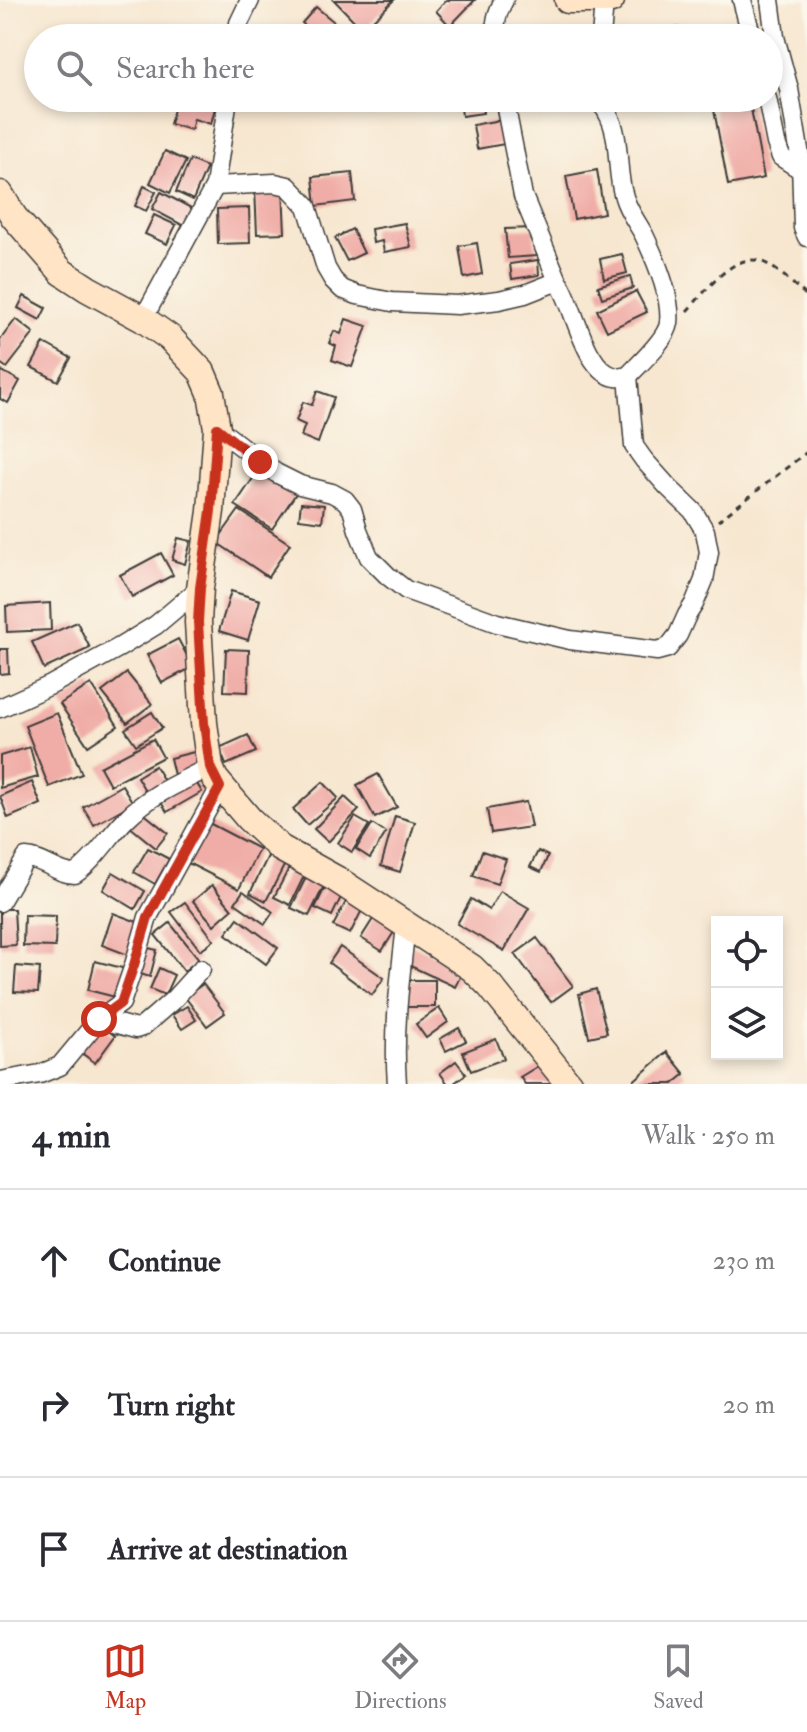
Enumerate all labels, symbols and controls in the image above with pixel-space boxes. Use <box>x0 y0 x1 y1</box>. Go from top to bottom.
search box <box>24 24 783 112</box>
icon: search <box>52 46 96 90</box>
text: Search here <box>116 50 255 87</box>
route end <box>242 444 278 480</box>
map controls <box>711 916 783 1060</box>
button: locate <box>711 916 783 988</box>
button: layers <box>711 988 783 1060</box>
route start <box>81 1001 117 1037</box>
text: 4 min <box>32 1115 110 1158</box>
text: Walk · 250 m <box>642 1120 775 1152</box>
icon: ahead <box>32 1239 76 1283</box>
text: Continue <box>108 1243 221 1280</box>
text: 230 m <box>713 1245 775 1277</box>
icon: right <box>32 1383 76 1427</box>
text: Turn right <box>108 1387 235 1424</box>
text: 20 m <box>723 1389 775 1421</box>
icon: arrive <box>32 1527 76 1571</box>
text: Arrive at destination <box>108 1531 348 1568</box>
tab: Map <box>103 1639 147 1715</box>
tab: Directions <box>354 1639 447 1715</box>
tab: Saved <box>653 1639 704 1715</box>

